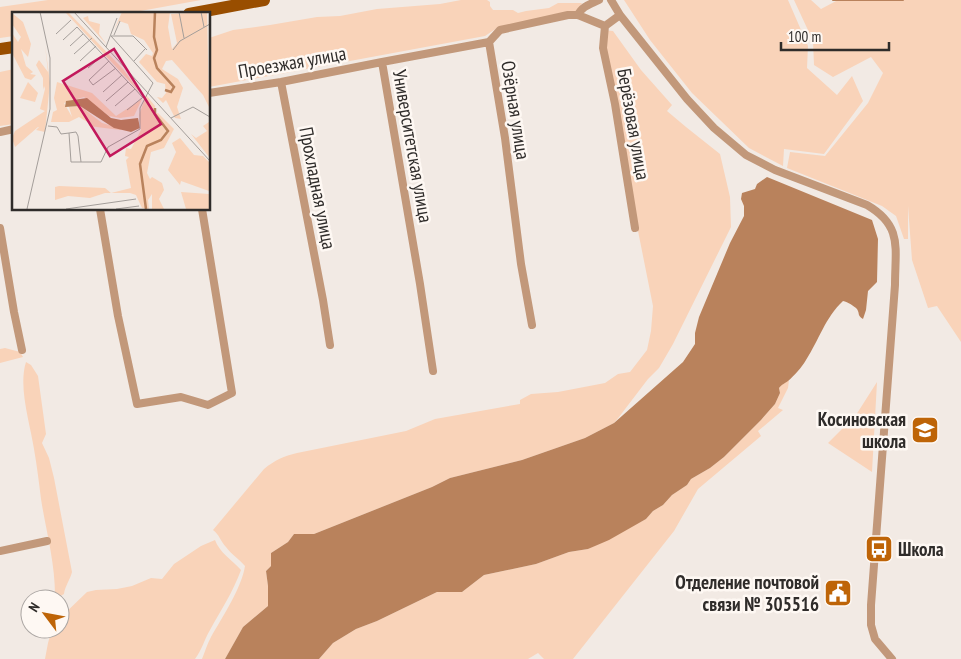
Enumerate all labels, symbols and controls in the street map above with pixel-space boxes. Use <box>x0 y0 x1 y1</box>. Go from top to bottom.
inset map <box>12 12 210 210</box>
scale bar <box>781 20 888 52</box>
text: 100 m <box>788 27 821 46</box>
street label: Проезжая улица <box>236 41 348 83</box>
street label: Озёрная улица <box>496 59 536 161</box>
street label: Берёзовая улица <box>612 66 656 182</box>
street label: Университетская улица <box>388 68 438 224</box>
street label: Прохладная улица <box>294 125 342 251</box>
place label: Косиновская школа <box>818 407 906 453</box>
school or university icon: Косиновская школа <box>910 415 940 445</box>
bus stop icon: Школа <box>864 534 894 564</box>
place label: Школа <box>898 537 944 561</box>
place label: Отделение почтовой связи № 305516 <box>675 570 819 616</box>
public building icon: Отделение почтовой связи № 305516 <box>823 578 853 608</box>
north arrow <box>20 589 70 639</box>
text: N <box>24 599 44 615</box>

